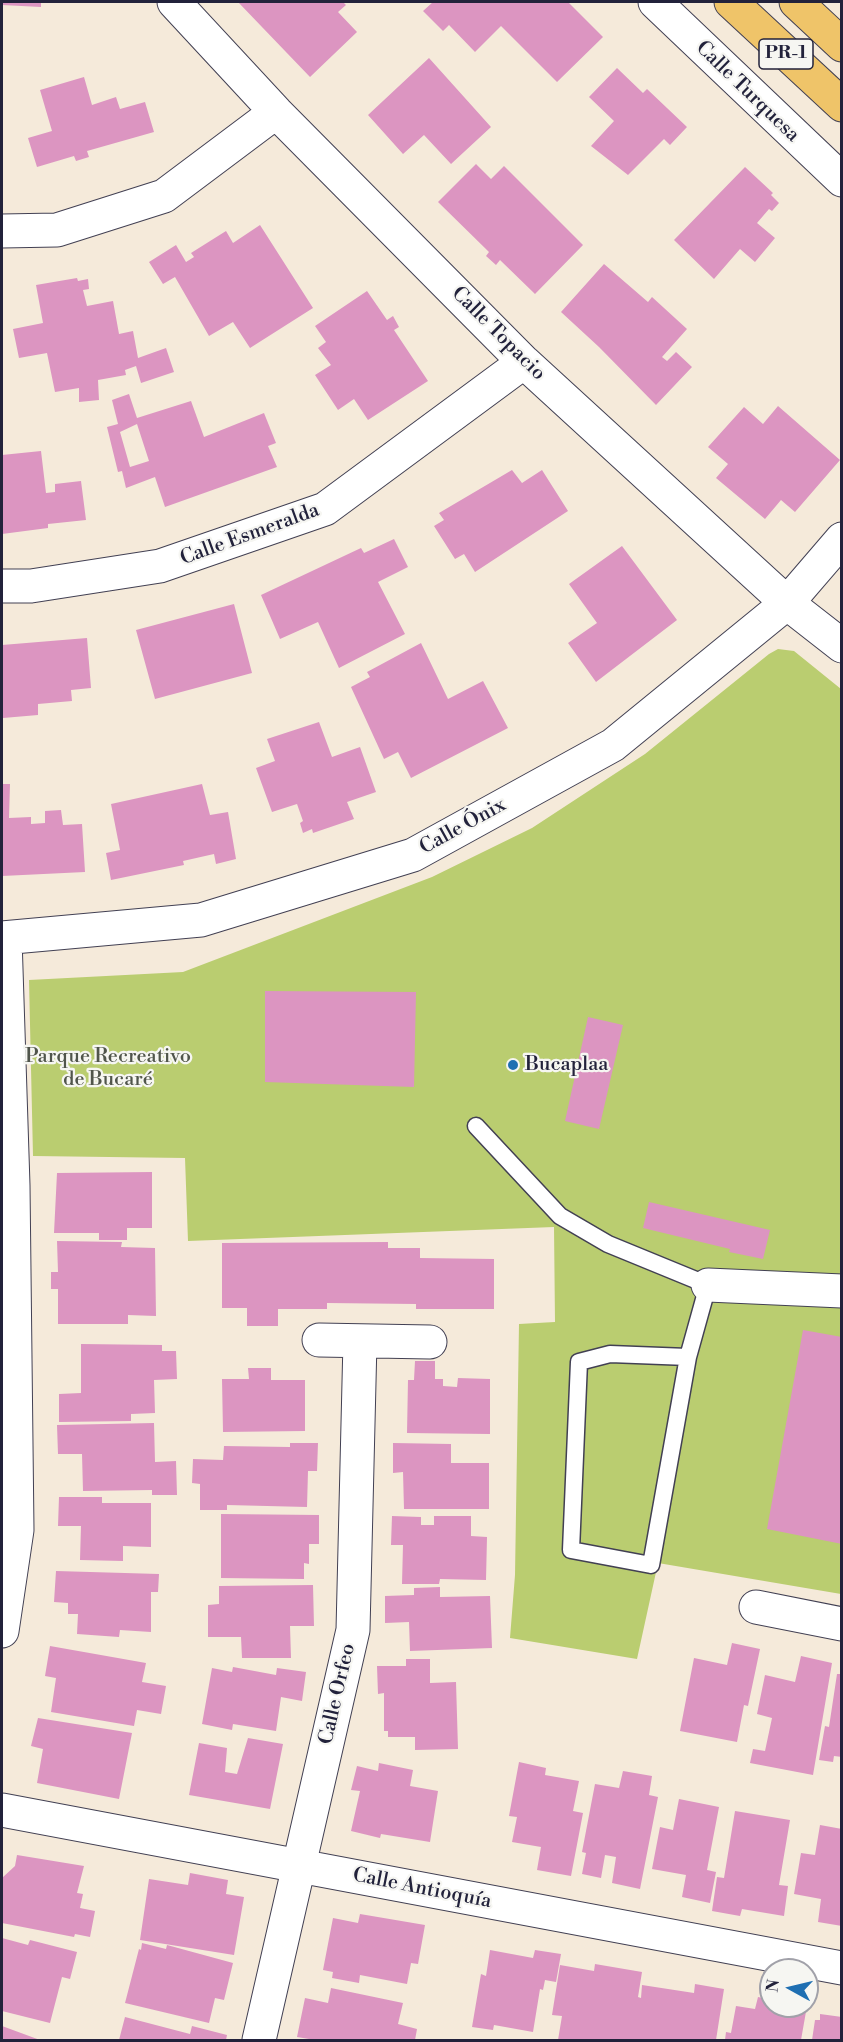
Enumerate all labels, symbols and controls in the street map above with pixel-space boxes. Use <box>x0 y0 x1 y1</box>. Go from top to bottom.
street label: Calle Turquesa <box>690 36 804 148</box>
road number: PR-1 <box>759 39 813 69</box>
street label: Calle Topacio <box>446 282 550 386</box>
street label: Calle Esmeralda <box>177 499 323 571</box>
street label: Calle Ónix <box>416 794 510 860</box>
park label: Parque Recreativo de Bucaré <box>25 1045 191 1092</box>
place label: Bucaplaa <box>525 1053 608 1077</box>
marker: Bucaplaa <box>506 1058 520 1072</box>
street label: Calle Orfeo <box>315 1641 361 1747</box>
street label: Calle Antioquía <box>351 1864 493 1914</box>
north arrow <box>759 1958 819 2018</box>
text: N <box>762 1978 784 1993</box>

